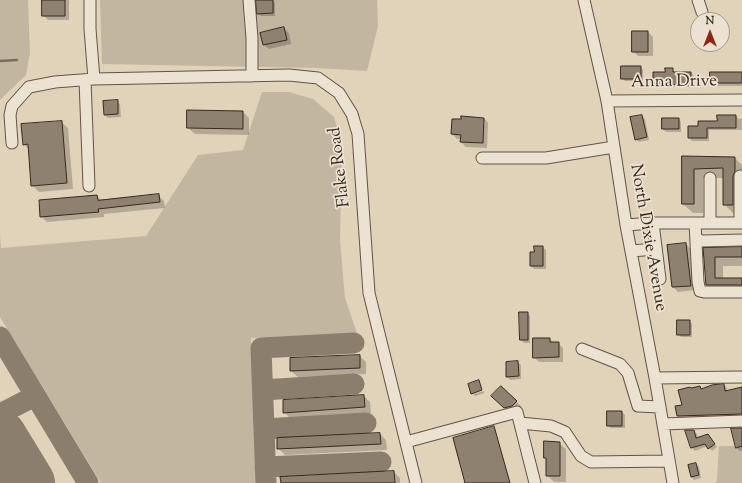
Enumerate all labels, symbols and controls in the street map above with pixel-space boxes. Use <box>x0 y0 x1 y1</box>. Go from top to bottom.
north arrow <box>690 12 730 52</box>
text: N <box>706 13 714 29</box>
street label: Anna Drive <box>631 72 717 94</box>
street label: Flake Road <box>326 126 356 208</box>
street label: North Dixie Avenue <box>624 163 670 313</box>

